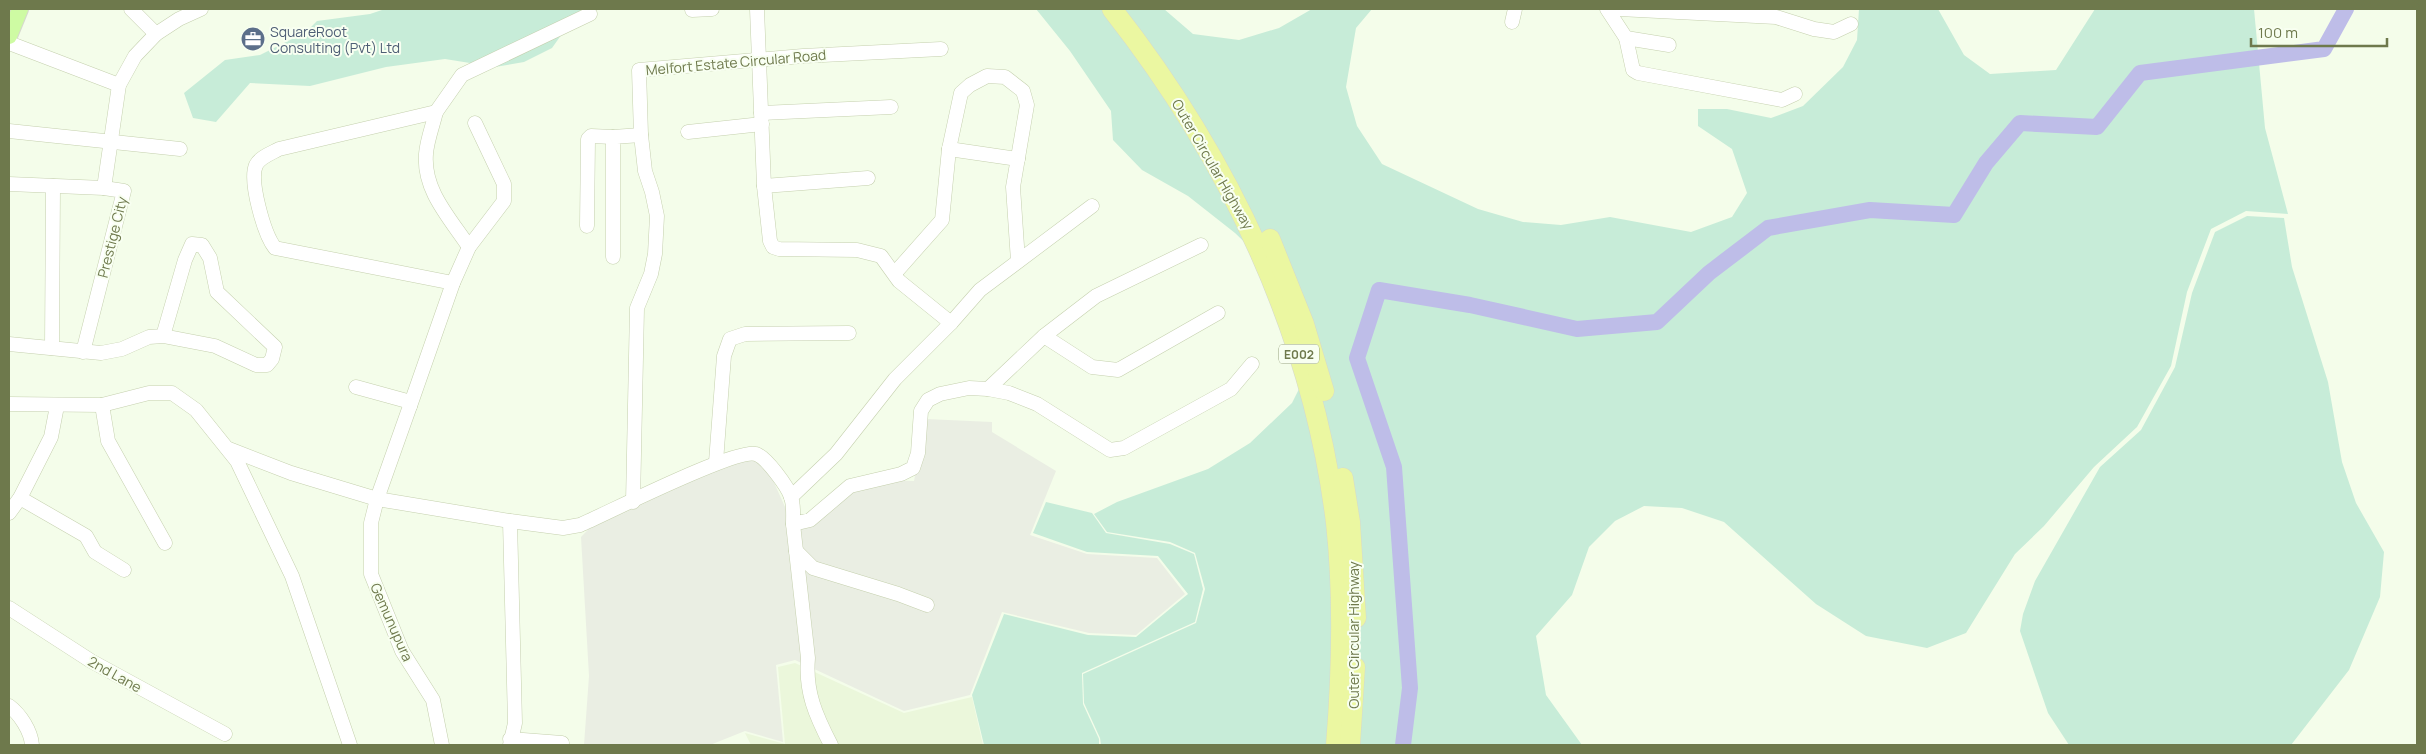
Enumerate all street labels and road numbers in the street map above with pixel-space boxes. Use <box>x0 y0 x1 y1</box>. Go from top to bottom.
street label: Melfort Estate Circular Road <box>645 45 827 79</box>
street label: Outer Circular Highway <box>1168 95 1258 233</box>
street label: Prestige City <box>93 194 131 280</box>
road number: E002 <box>1279 344 1319 364</box>
street label: Outer Circular Highway <box>1344 561 1363 709</box>
street label: Gemunupura <box>366 580 418 664</box>
street label: 2nd Lane <box>85 651 145 697</box>

